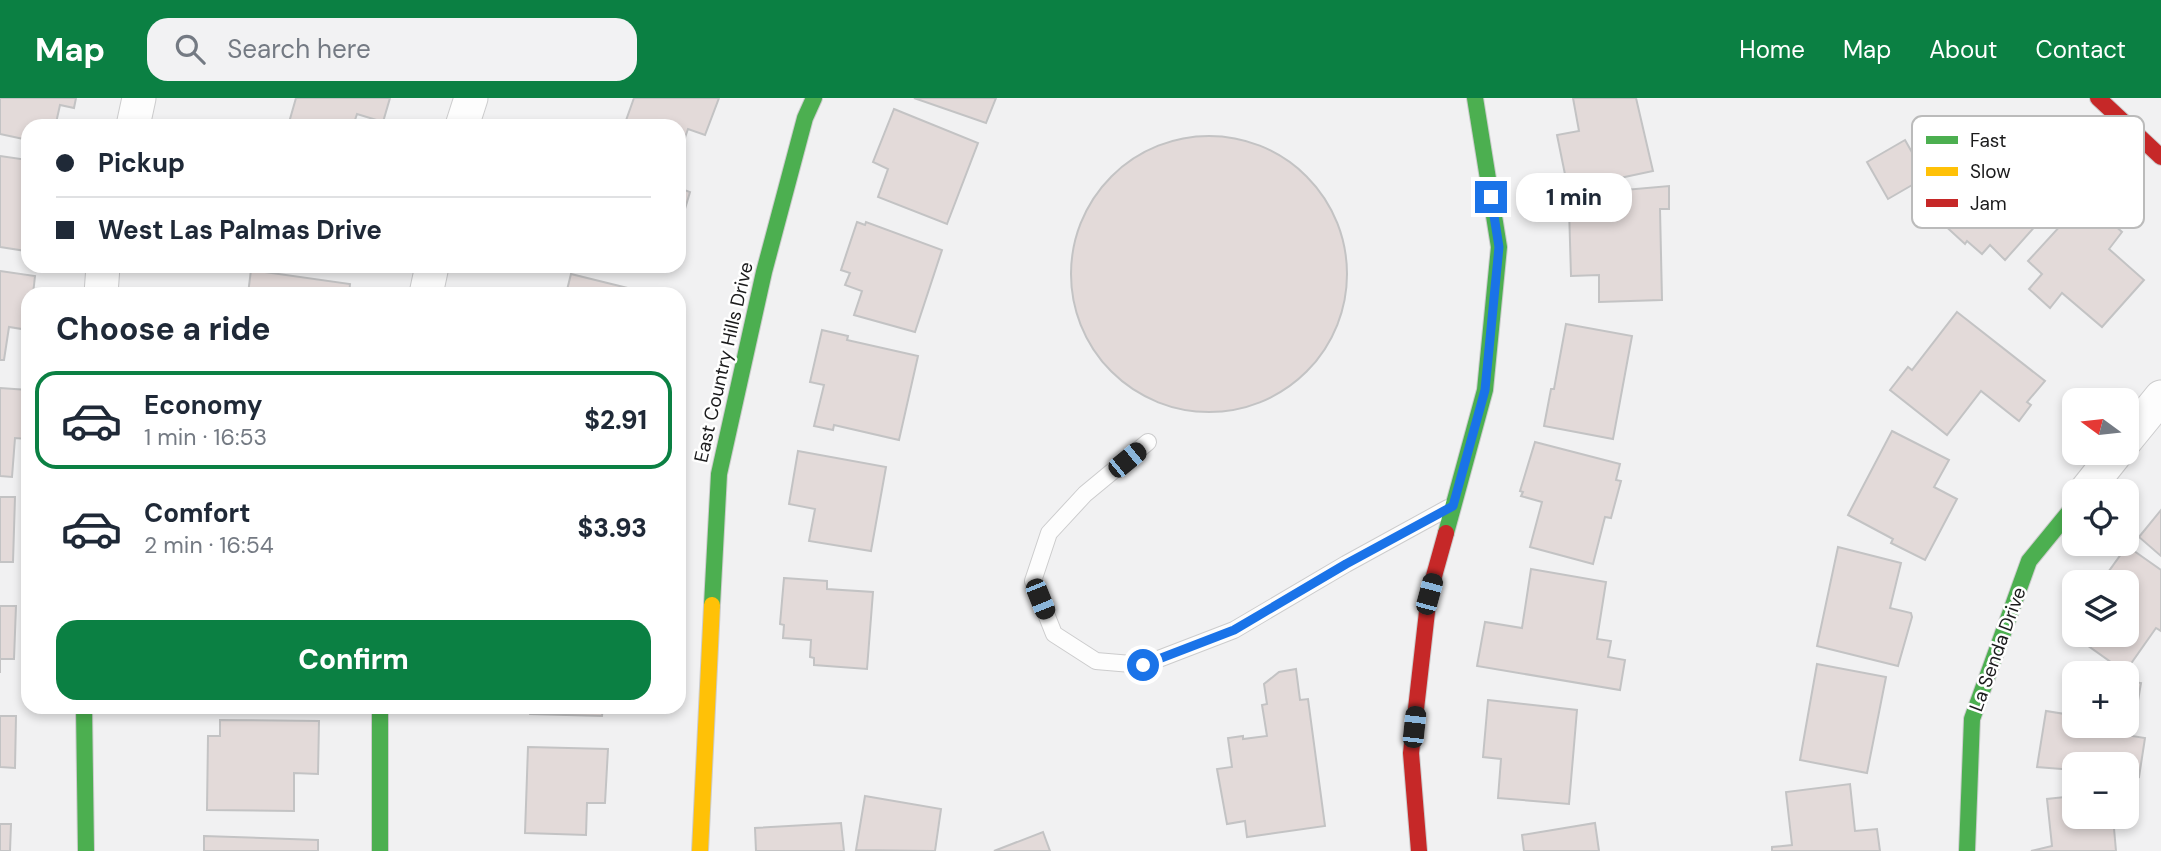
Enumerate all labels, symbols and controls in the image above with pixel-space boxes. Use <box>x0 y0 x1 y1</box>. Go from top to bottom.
search box <box>147 18 637 81</box>
text: Map <box>35 28 105 71</box>
icon: search <box>171 30 209 68</box>
text: Search here <box>227 32 371 66</box>
text: Home <box>1739 34 1805 65</box>
text: Map <box>1843 34 1891 65</box>
text: About <box>1929 34 1998 65</box>
text: Contact <box>2036 34 2126 65</box>
legend <box>1912 116 2144 228</box>
text: Fast <box>1970 128 2006 153</box>
text: Pickup <box>98 146 185 180</box>
text: Slow <box>1970 159 2011 184</box>
callout: 1 min <box>1516 172 1631 222</box>
route end <box>1475 181 1507 213</box>
text: 1 min <box>1546 182 1602 212</box>
text: Jam <box>1970 191 2007 216</box>
text: West Las Palmas Drive <box>98 213 382 247</box>
street label: East Country Hills Drive <box>688 259 759 465</box>
text: Choose a ride <box>56 308 271 350</box>
text: Economy <box>144 388 262 422</box>
north arrow <box>2062 388 2138 466</box>
map controls <box>2062 388 2139 829</box>
icon: car <box>60 389 123 452</box>
text: $2.91 <box>584 403 647 437</box>
text: 1 min · 16:53 <box>144 422 267 452</box>
car <box>1105 439 1150 481</box>
button: locate <box>2062 479 2139 556</box>
text: Comfort <box>144 496 250 530</box>
icon: car <box>60 497 123 560</box>
text: $3.93 <box>578 511 647 545</box>
text: 2 min · 16:54 <box>144 530 274 560</box>
button: layers <box>2062 570 2139 647</box>
car <box>1414 571 1445 617</box>
car <box>1023 576 1058 622</box>
street label: La Senda Drive <box>1963 584 2032 715</box>
button: Confirm <box>56 620 651 700</box>
route start <box>1127 649 1159 681</box>
button: + <box>2062 661 2139 738</box>
car <box>1402 705 1427 749</box>
button: − <box>2062 752 2139 829</box>

